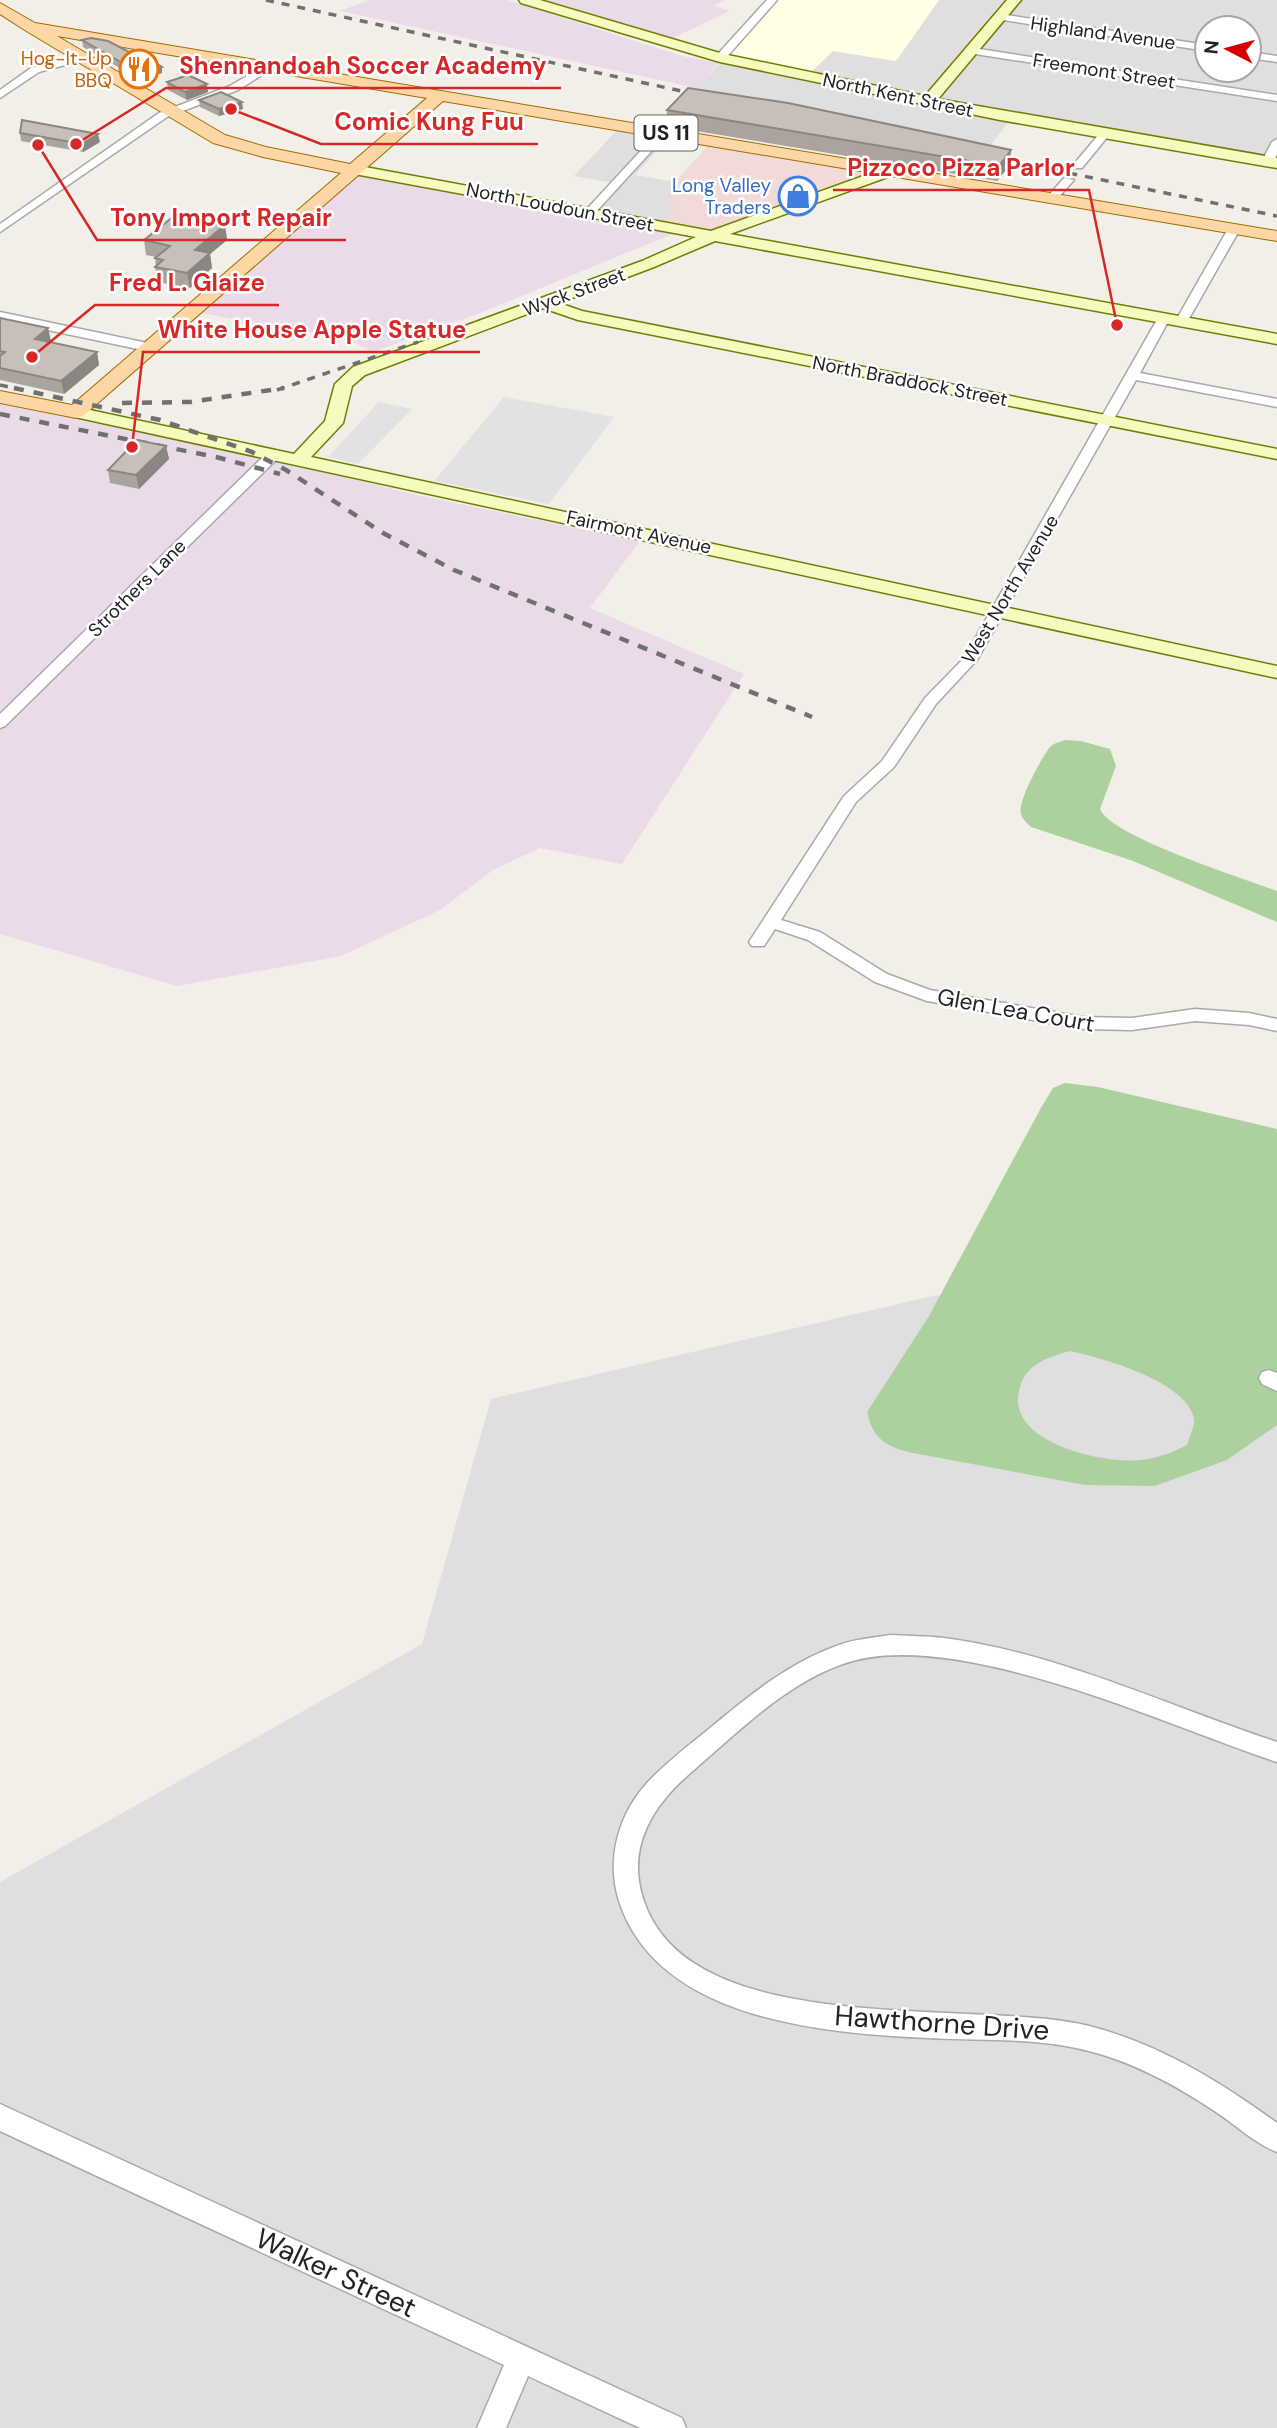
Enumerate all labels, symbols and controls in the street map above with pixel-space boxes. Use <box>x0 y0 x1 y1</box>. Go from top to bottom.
street label: Highland Avenue <box>1029 10 1177 56</box>
north arrow <box>1193 14 1263 84</box>
text: N <box>1198 39 1225 55</box>
callout: Shennandoah Soccer Academy <box>166 43 561 88</box>
place label: Hog-It-Up BBQ <box>21 46 112 93</box>
street label: Freemont Street <box>1031 47 1177 95</box>
restaurant icon: Hog-It-Up BBQ <box>118 48 160 90</box>
text: Shennandoah Soccer Academy <box>179 50 547 81</box>
street label: North Kent Street <box>820 67 976 123</box>
callout: Comic Kung Fuu <box>321 99 538 144</box>
text: Comic Kung Fuu <box>334 106 524 137</box>
road number: US 11 <box>634 116 698 150</box>
callout: Pizzoco Pizza Parlor <box>833 145 1089 190</box>
text: Pizzoco Pizza Parlor <box>847 152 1075 183</box>
place label: Long Valley Traders <box>672 173 771 220</box>
shop icon: Long Valley Traders <box>777 175 819 217</box>
street label: North Loudoun Street <box>464 177 656 237</box>
callout: Tony Import Repair <box>97 195 346 240</box>
text: Tony Import Repair <box>110 202 332 233</box>
callout: Fred L. Glaize <box>95 260 279 305</box>
street label: Wyck Street <box>519 262 629 322</box>
text: Fred L. Glaize <box>109 267 265 298</box>
callout: White House Apple Statue <box>143 307 480 352</box>
text: White House Apple Statue <box>158 314 466 345</box>
street label: North Braddock Street <box>810 350 1010 412</box>
street label: Fairmont Avenue <box>564 504 714 560</box>
street label: West North Avenue <box>956 510 1064 668</box>
street label: Strothers Lane <box>83 534 191 642</box>
street label: Glen Lea Court <box>935 981 1097 1039</box>
street label: Hawthorne Drive <box>833 1997 1051 2049</box>
street label: Walker Street <box>250 2220 422 2326</box>

